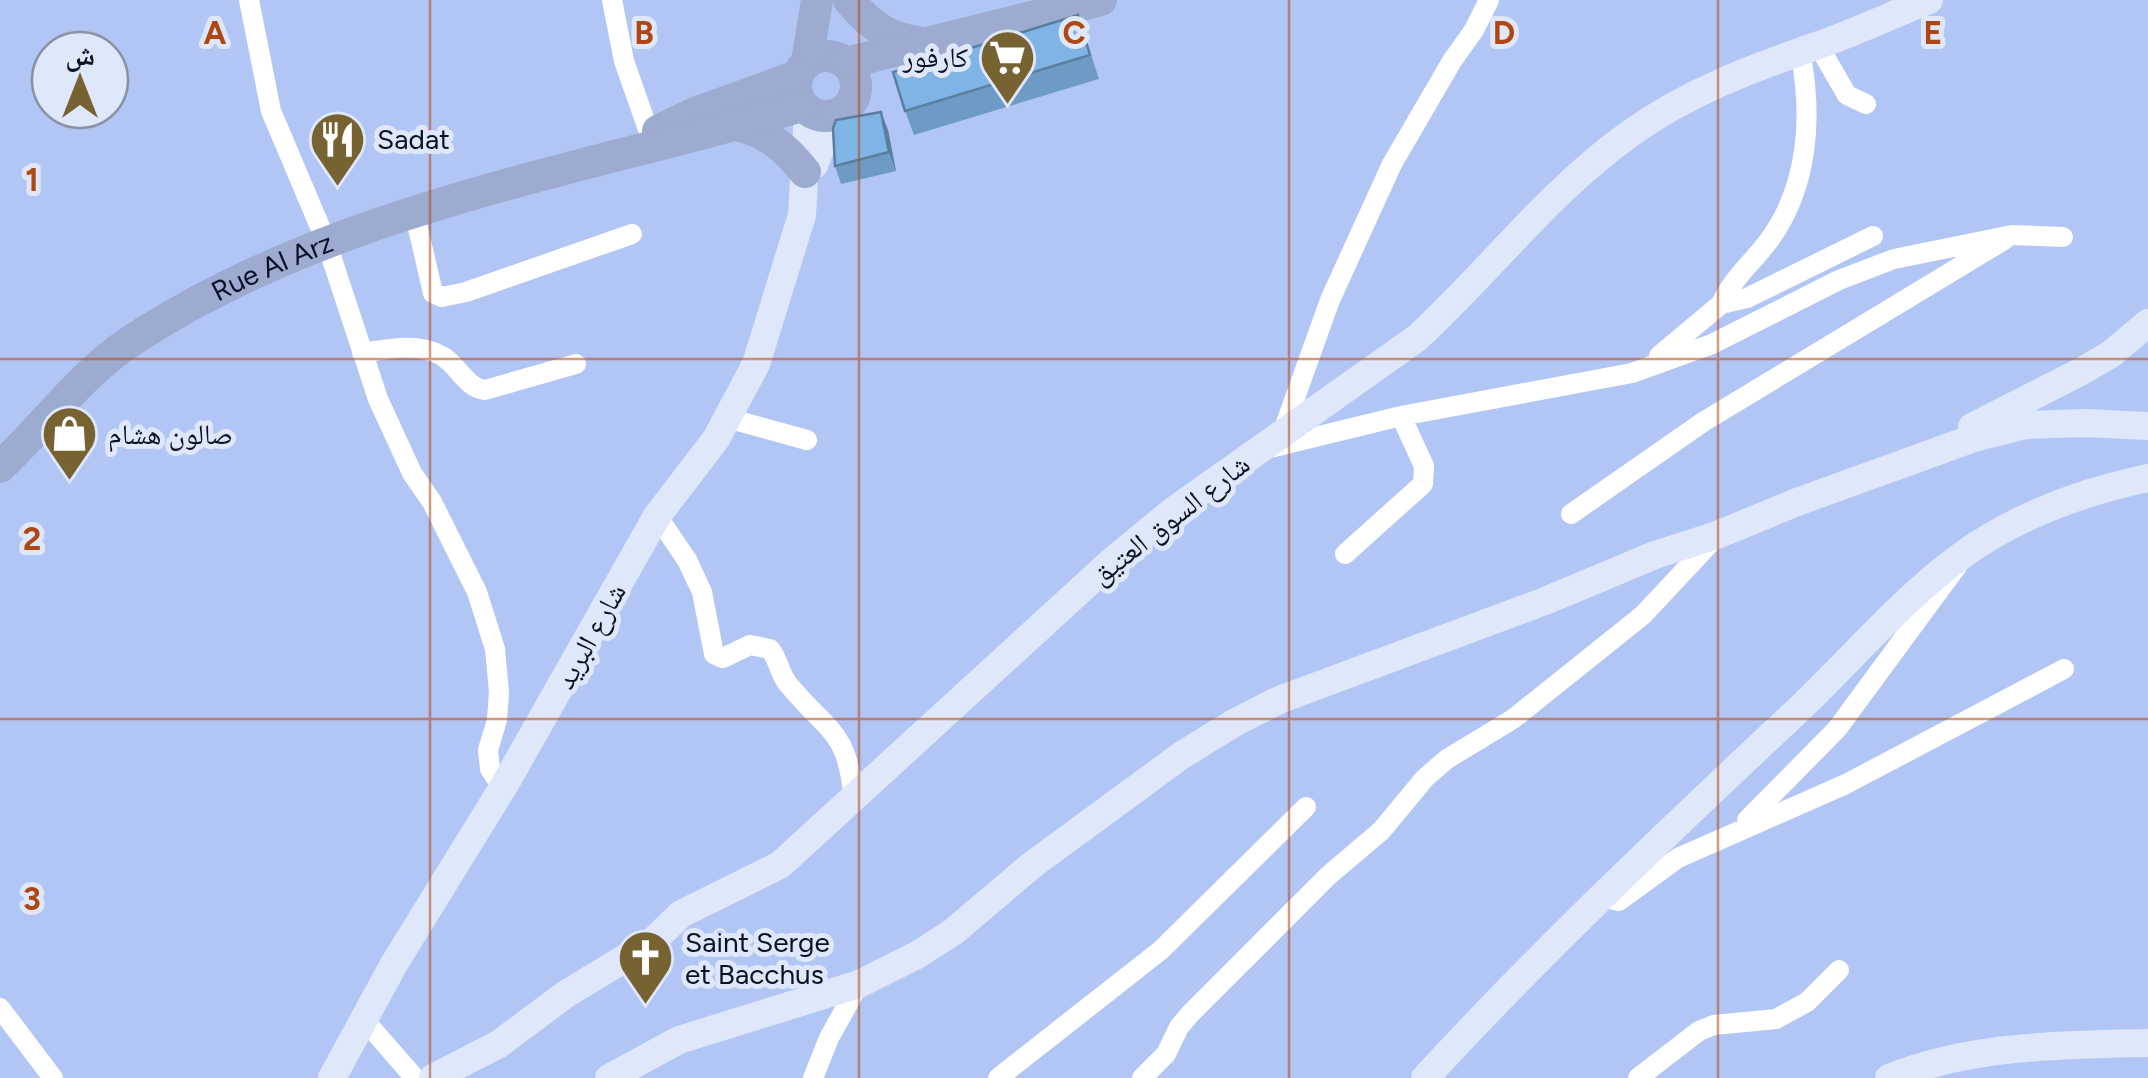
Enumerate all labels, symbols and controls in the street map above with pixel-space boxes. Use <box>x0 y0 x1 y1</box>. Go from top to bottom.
text: A <box>204 14 227 52</box>
text: B <box>634 14 654 52</box>
text: C <box>1062 14 1086 52</box>
text: D <box>1493 14 1515 52</box>
text: E <box>1924 14 1942 52</box>
supermarket icon: كارفور <box>977 27 1037 106</box>
north arrow <box>30 30 130 130</box>
text: ش <box>65 38 95 72</box>
place label: كارفور <box>902 40 968 74</box>
restaurant icon: Sadat <box>308 109 368 188</box>
place label: Sadat <box>377 122 450 156</box>
text: 1 <box>25 161 39 199</box>
street label: Rue Al Arz <box>205 225 338 308</box>
shop icon: صالون هشام <box>39 404 99 483</box>
place label: صالون هشام <box>108 417 233 453</box>
street label: شارع السوق العتيق <box>1084 447 1257 592</box>
text: 2 <box>23 520 41 558</box>
street label: شارع البريد <box>547 577 634 695</box>
text: 3 <box>23 880 41 918</box>
place label: Saint Serge et Bacchus <box>685 925 830 991</box>
church icon: Saint Serge et Bacchus <box>616 928 676 1007</box>

